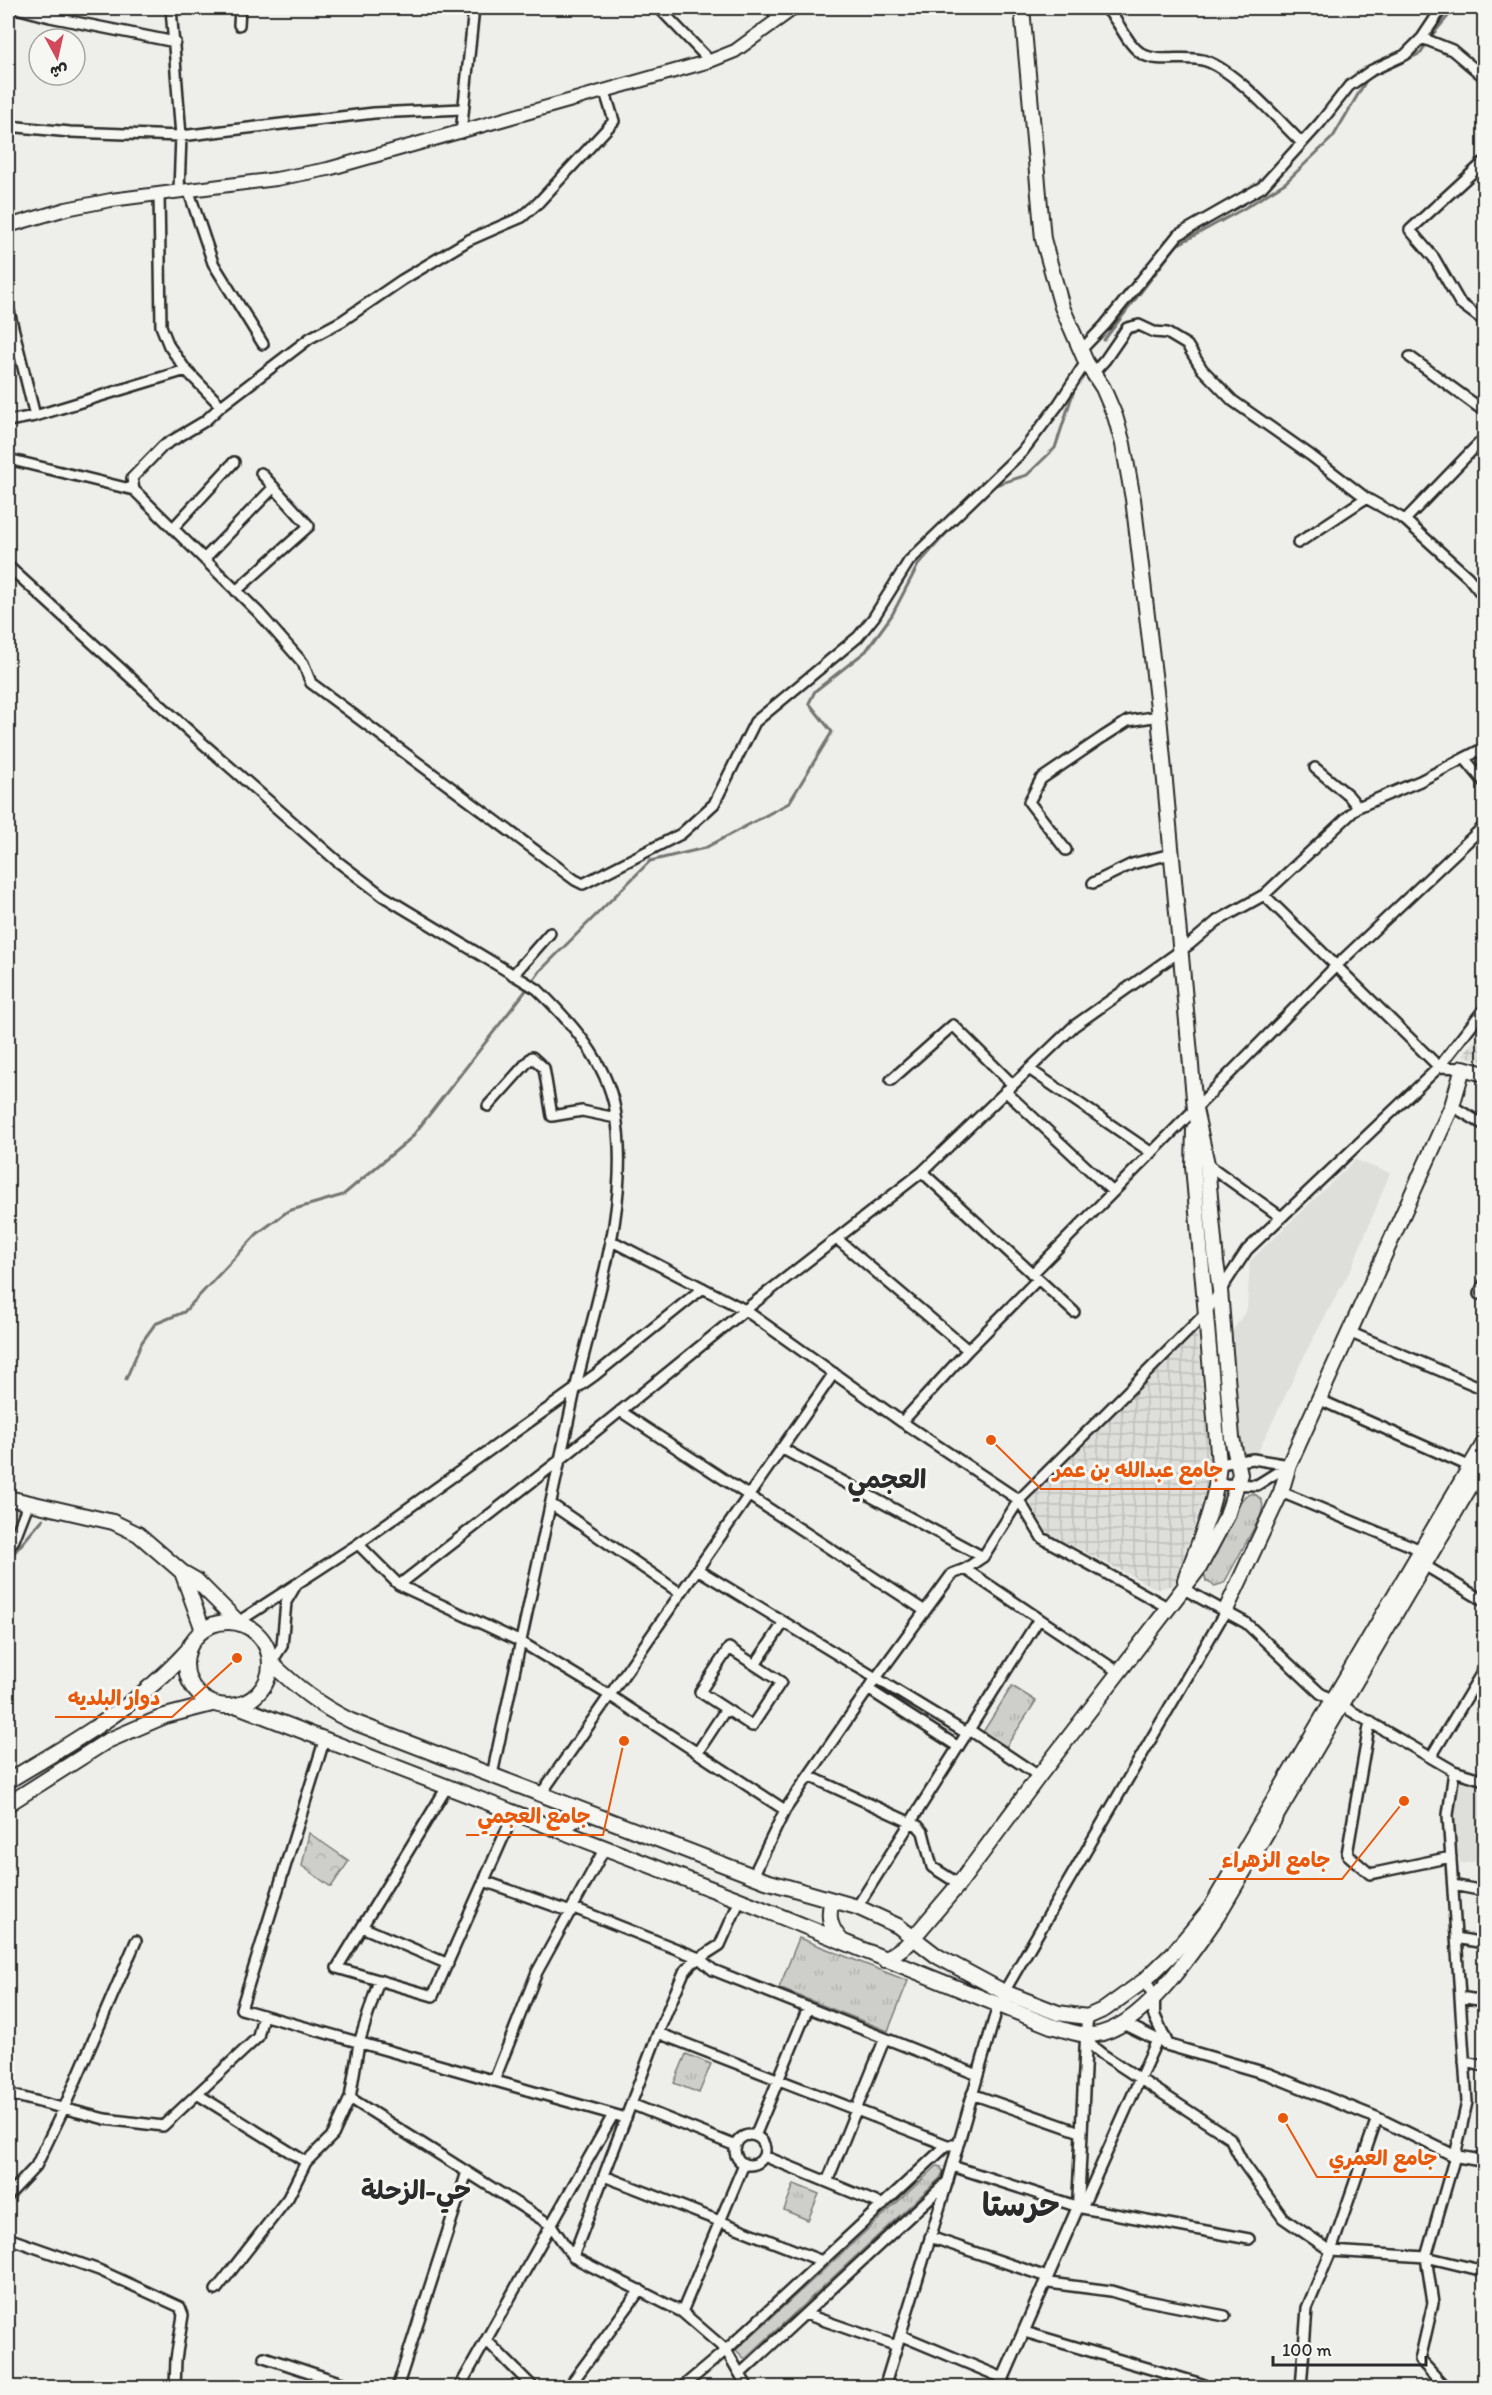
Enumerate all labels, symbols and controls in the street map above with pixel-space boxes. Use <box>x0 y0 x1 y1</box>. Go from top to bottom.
north arrow <box>27 27 87 87</box>
text: ش <box>49 61 69 82</box>
callout: جامع عبدالله بن عمر <box>1041 1450 1235 1489</box>
text: جامع عبدالله بن عمر <box>1051 1457 1223 1485</box>
district label: العجمي <box>848 1463 926 1503</box>
callout: دوار البلديه <box>55 1678 172 1717</box>
text: دوار البلديه <box>68 1685 160 1711</box>
callout: جامع العجمي <box>466 1796 603 1835</box>
text: جامع العجمي <box>477 1803 591 1835</box>
callout: جامع الزهراء <box>1209 1840 1342 1879</box>
text: جامع الزهراء <box>1222 1847 1330 1875</box>
callout: جامع العمري <box>1317 2138 1450 2177</box>
text: جامع العمري <box>1329 2145 1437 2174</box>
district label: حي-الزحلة <box>361 2174 471 2214</box>
district label: حرستا <box>982 2186 1060 2224</box>
scale bar <box>1273 2329 1426 2367</box>
text: 100 m <box>1282 2339 1332 2361</box>

